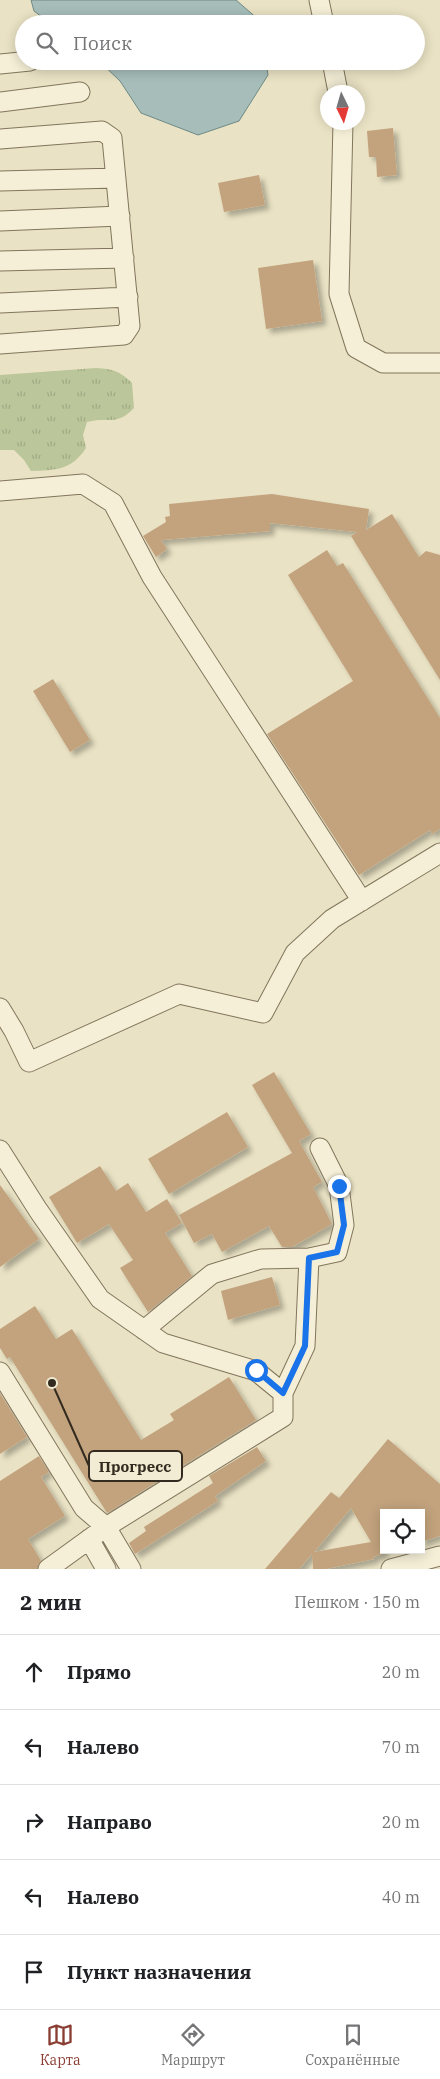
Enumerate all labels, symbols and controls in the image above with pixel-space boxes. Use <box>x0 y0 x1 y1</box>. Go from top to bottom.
search box <box>15 15 425 70</box>
icon: search <box>33 29 61 57</box>
text: Поиск <box>73 31 132 55</box>
north arrow <box>320 85 365 130</box>
route end <box>328 1175 351 1198</box>
route start <box>245 1359 268 1382</box>
callout: Прогресс <box>89 1451 182 1481</box>
text: Прогресс <box>99 1457 171 1476</box>
map controls <box>380 1509 425 1554</box>
button: locate <box>380 1509 425 1554</box>
text: 2 мин <box>20 1588 82 1616</box>
text: Пешком · 150 m <box>294 1592 420 1612</box>
icon: ahead <box>20 1658 48 1686</box>
text: Прямо <box>67 1660 131 1684</box>
text: 20 m <box>382 1662 420 1682</box>
icon: left <box>20 1733 48 1761</box>
text: Налево <box>67 1735 139 1759</box>
text: 70 m <box>382 1737 420 1757</box>
icon: right <box>20 1808 48 1836</box>
text: Направо <box>67 1810 152 1834</box>
text: 20 m <box>382 1812 420 1832</box>
icon: left <box>20 1883 48 1911</box>
text: Налево <box>67 1885 139 1909</box>
text: 40 m <box>382 1887 420 1907</box>
icon: arrive <box>20 1958 48 1986</box>
text: Пункт назначения <box>67 1960 251 1984</box>
tab: Карта <box>40 2021 81 2069</box>
tab: Маршрут <box>161 2021 225 2069</box>
tab: Сохранённые <box>305 2021 400 2069</box>

